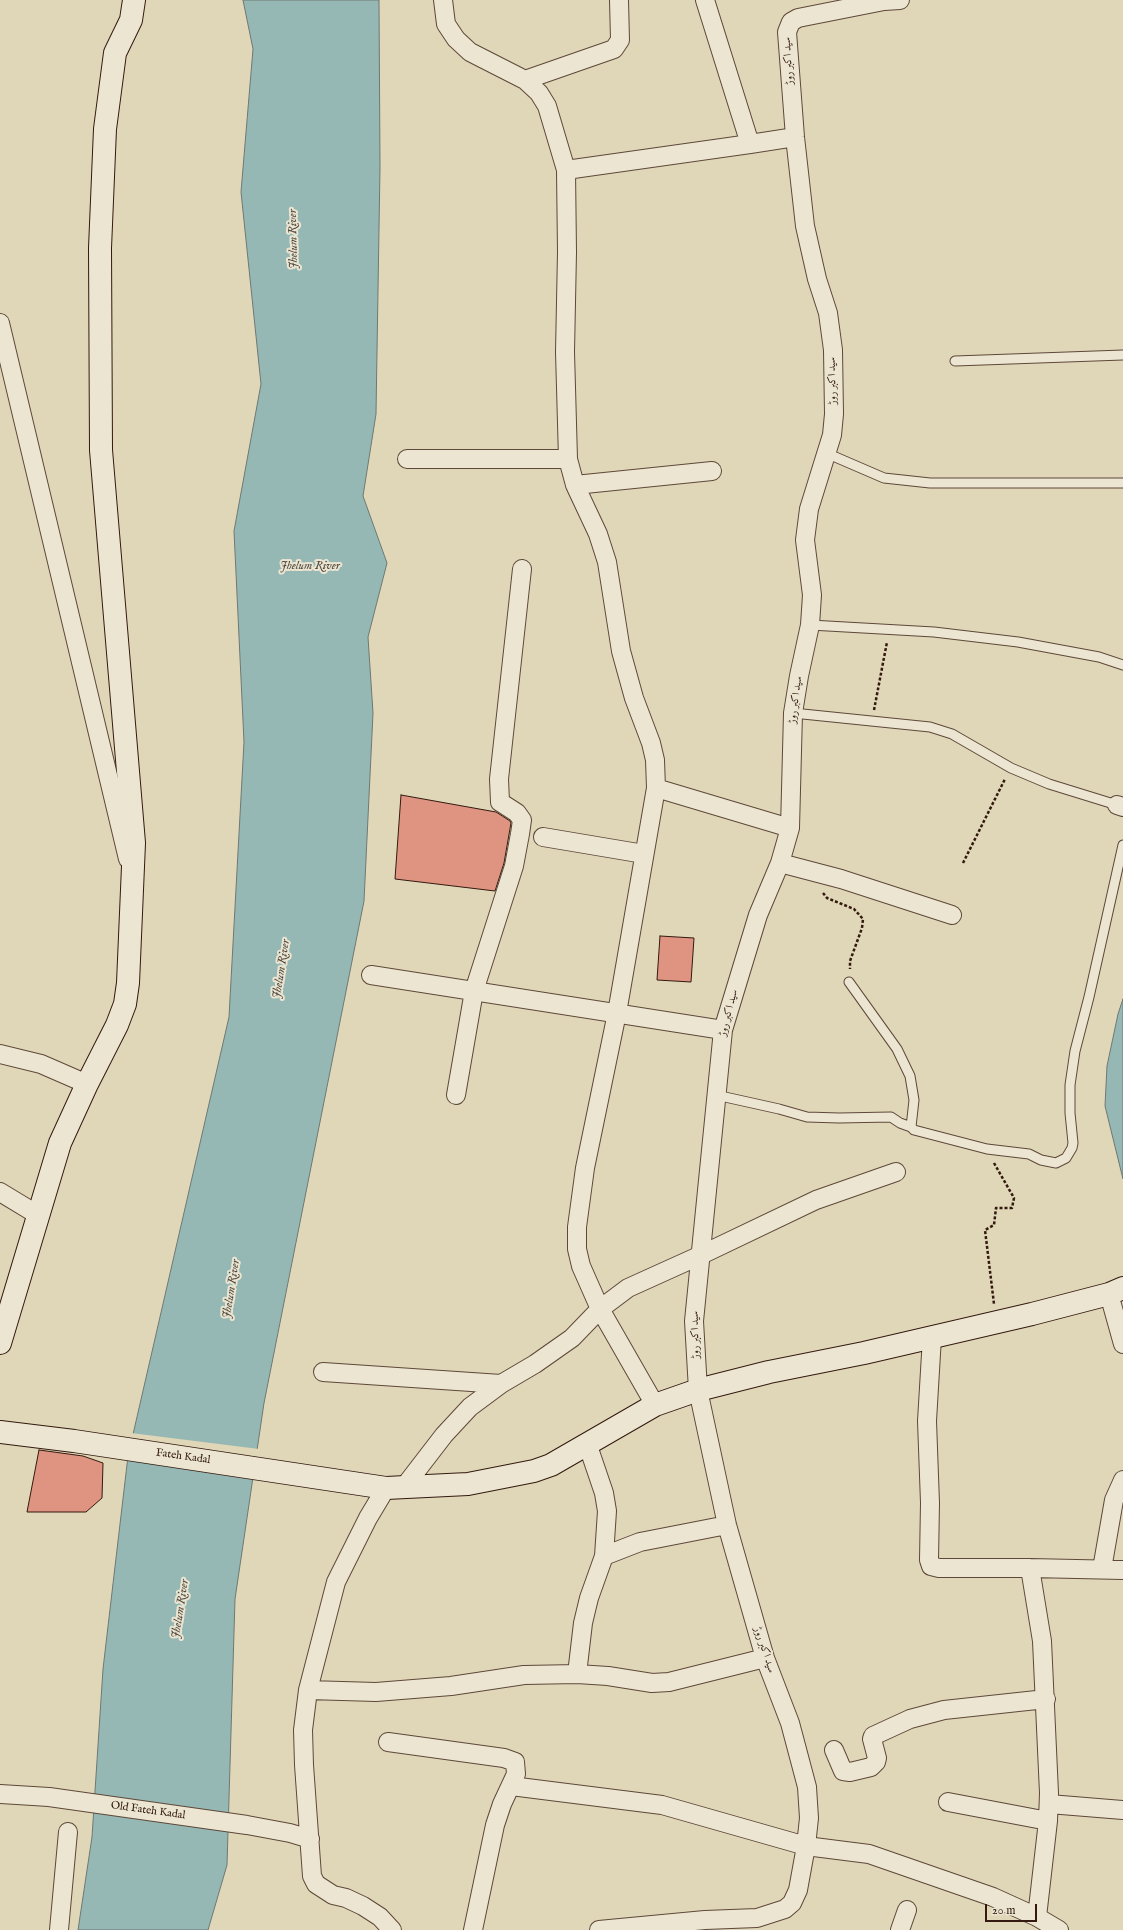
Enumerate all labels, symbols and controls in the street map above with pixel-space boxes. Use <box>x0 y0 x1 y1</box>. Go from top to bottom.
street label: سید اکبر روڑ <box>781 37 797 85</box>
water label: Jhelum River <box>286 209 302 269</box>
street label: سید اکبر روڑ <box>826 357 840 405</box>
water label: Jhelum River <box>280 560 340 574</box>
street label: سید اکبر روڑ <box>786 675 806 725</box>
water label: Jhelum River <box>270 938 294 1000</box>
street label: سید اکبر روڑ <box>716 988 742 1038</box>
water label: Jhelum River <box>220 1258 244 1320</box>
street label: سید اکبر روڑ <box>689 1311 703 1359</box>
street label: Fateh Kadal <box>155 1447 211 1467</box>
water label: Jhelum River <box>169 1578 193 1640</box>
street label: سید اکبر روڑ <box>750 1625 778 1675</box>
street label: Old Fateh Kadal <box>110 1799 186 1823</box>
scale bar <box>987 1896 1039 1922</box>
text: 20 m <box>992 1903 1015 1918</box>

